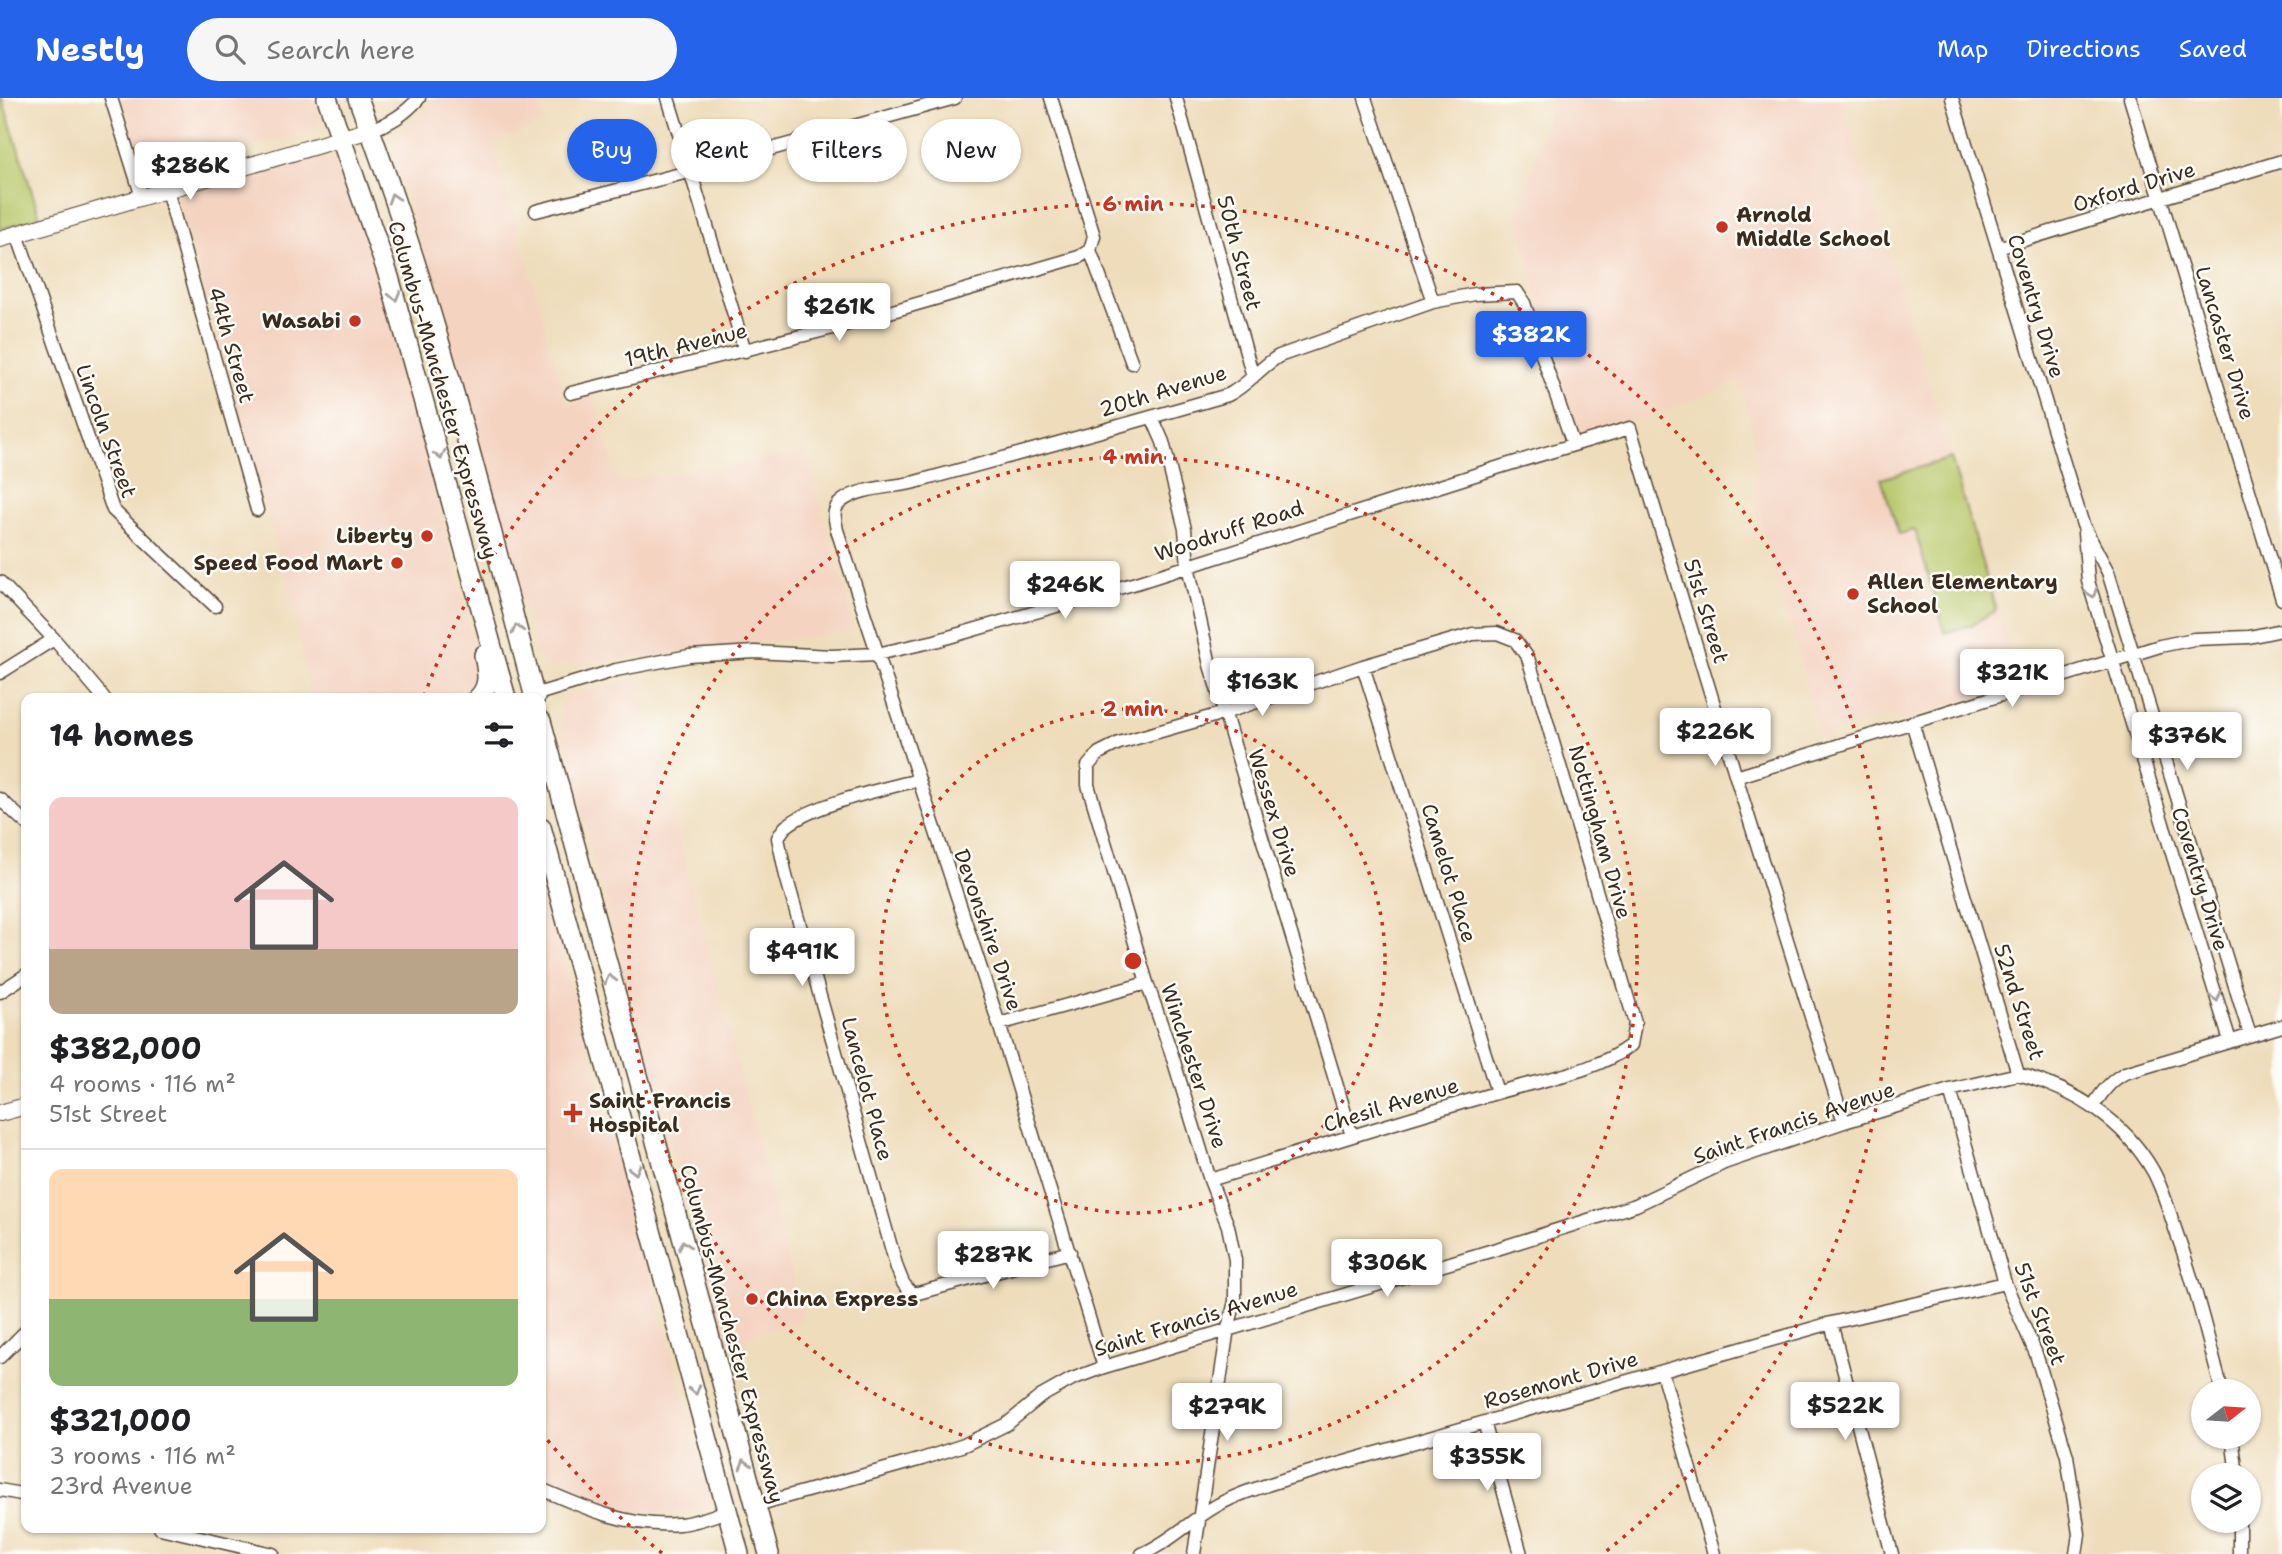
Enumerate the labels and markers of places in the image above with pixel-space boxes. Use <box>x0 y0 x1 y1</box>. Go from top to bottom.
pin: $286K <box>141 142 239 202</box>
place label: Arnold Middle School <box>1736 201 1890 253</box>
marker: Arnold Middle School <box>1714 219 1730 235</box>
pin: $261K <box>790 284 888 343</box>
place label: Wasabi <box>262 307 341 335</box>
pin: $382K <box>1482 312 1580 371</box>
marker: Wasabi <box>347 313 363 329</box>
place label: Liberty <box>336 522 413 550</box>
marker: Liberty <box>419 528 435 544</box>
place label: Speed Food Mart <box>194 549 383 577</box>
marker: Speed Food Mart <box>389 555 405 571</box>
pin: $246K <box>1016 561 1114 621</box>
place label: Allen Elementary School <box>1867 568 2058 620</box>
marker: Allen Elementary School <box>1845 586 1861 602</box>
pin: $321K <box>1963 650 2061 709</box>
pin: $163K <box>1213 658 1311 718</box>
pin: $226K <box>1666 708 1764 768</box>
pin: $376K <box>2138 712 2236 772</box>
pin: $491K <box>753 928 851 988</box>
centre of rings <box>1121 949 1145 973</box>
place label: Saint Francis Hospital <box>589 1087 731 1139</box>
marker: Saint Francis Hospital <box>563 1103 583 1123</box>
pin: $287K <box>944 1232 1042 1291</box>
pin: $306K <box>1338 1240 1436 1299</box>
place label: China Express <box>766 1285 918 1313</box>
marker: China Express <box>744 1291 760 1307</box>
pin: $522K <box>1796 1382 1894 1442</box>
pin: $279K <box>1178 1384 1276 1443</box>
pin: $355K <box>1438 1434 1536 1493</box>

